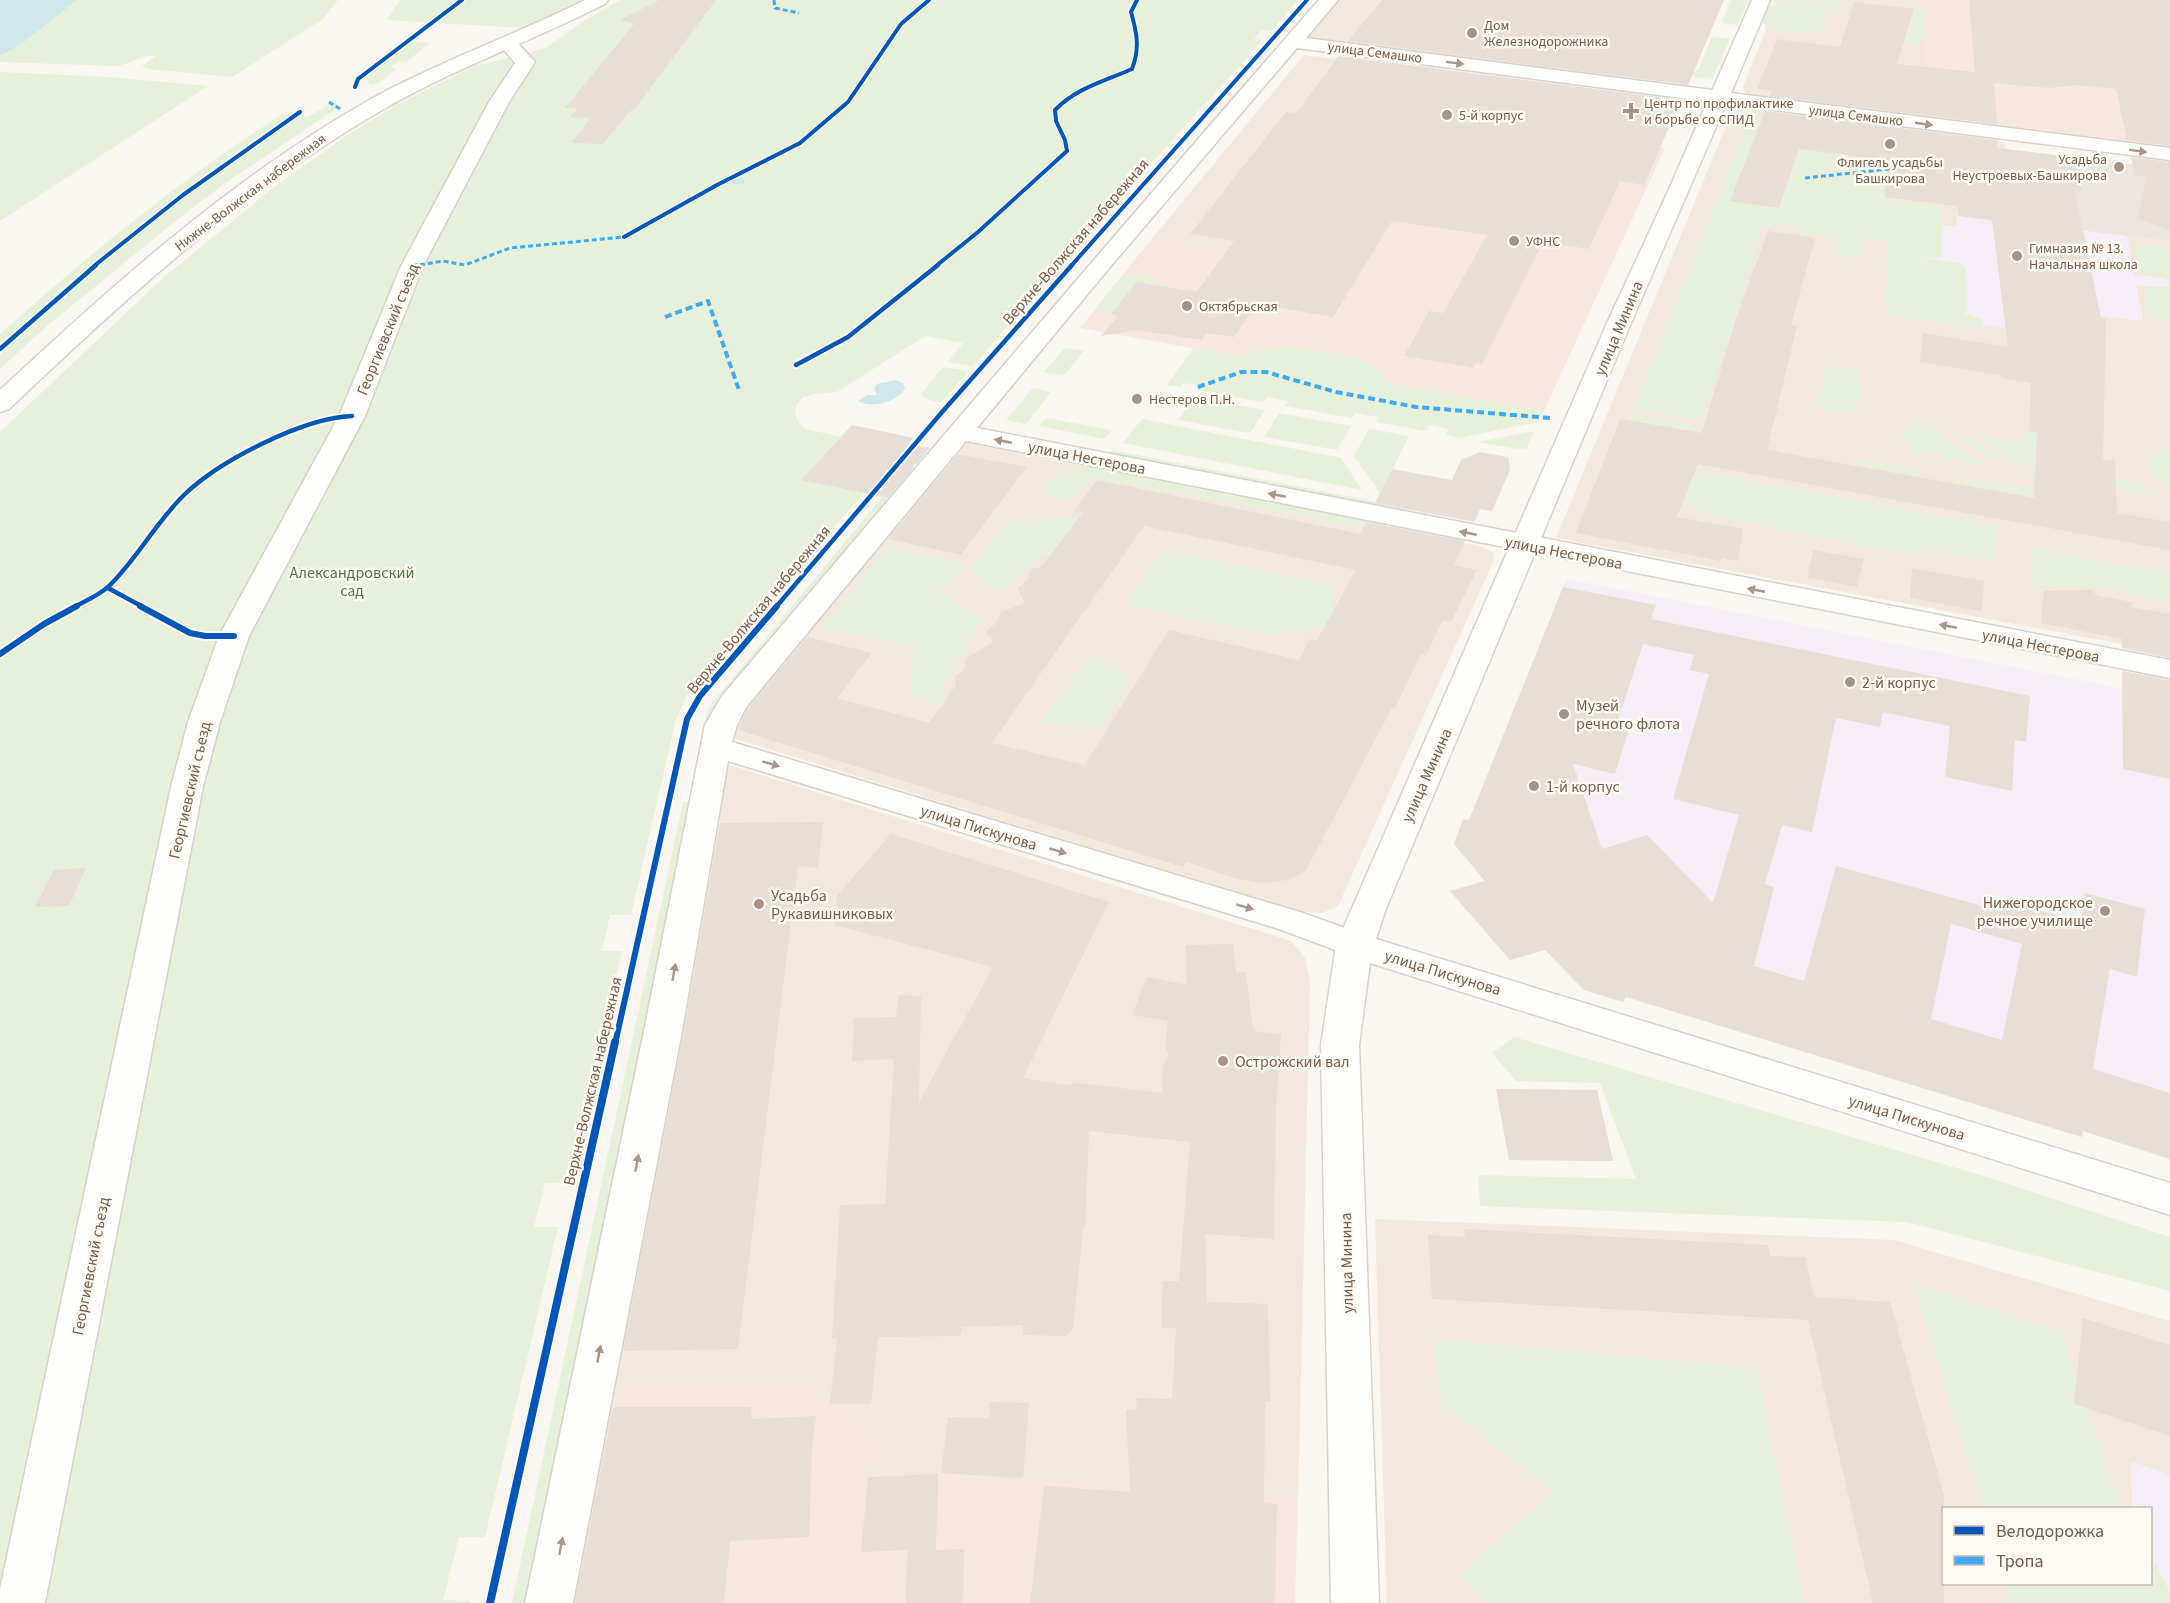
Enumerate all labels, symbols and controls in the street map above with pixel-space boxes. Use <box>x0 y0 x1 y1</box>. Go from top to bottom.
place label: Дом Железнодорожника <box>1484 16 1608 52</box>
marker: Дом Железнодорожника <box>1465 26 1479 40</box>
street label: улица Семашко <box>1326 37 1423 69</box>
one-way arrow <box>1446 58 1465 67</box>
place label: Центр по профилактике и борьбе со СПИД <box>1644 94 1794 130</box>
street label: улица Семашко <box>1807 100 1904 132</box>
marker: Центр по профилактике и борьбе со СПИД <box>1622 102 1640 120</box>
place label: 5-й корпус <box>1459 106 1524 126</box>
marker: 5-й корпус <box>1440 108 1454 122</box>
one-way arrow <box>1915 119 1934 128</box>
street label: Нижне-Волжская набережная <box>171 129 330 256</box>
marker: Флигель усадьбы Башкирова <box>1883 137 1897 151</box>
one-way arrow <box>2129 146 2148 155</box>
place label: Усадьба Неустроевых-Башкирова <box>1952 150 2107 186</box>
place label: Флигель усадьбы Башкирова <box>1837 153 1943 189</box>
street label: Верхне-Волжская набережная <box>997 154 1154 330</box>
marker: Усадьба Неустроевых-Башкирова <box>2112 160 2126 174</box>
place label: УФНС <box>1526 232 1560 252</box>
marker: УФНС <box>1507 234 1521 248</box>
place label: Гимназия № 13. Начальная школа <box>2029 239 2138 275</box>
marker: Гимназия № 13. Начальная школа <box>2010 249 2024 263</box>
street label: Георгиевский съезд <box>351 260 425 399</box>
street label: улица Минина <box>1589 278 1649 379</box>
place label: Октябрьская <box>1199 297 1278 317</box>
marker: Октябрьская <box>1180 299 1194 313</box>
place label: Нестеров П.Н. <box>1149 390 1235 410</box>
marker: Нестеров П.Н. <box>1130 392 1144 406</box>
one-way arrow <box>993 436 1012 445</box>
street label: улица Нестерова <box>1026 436 1148 480</box>
one-way arrow <box>1267 490 1286 499</box>
street label: Верхне-Волжская набережная <box>682 521 836 699</box>
one-way arrow <box>1458 528 1477 537</box>
street label: улица Нестерова <box>1503 531 1625 575</box>
park label: Александровский сад <box>290 562 414 602</box>
one-way arrow <box>1746 585 1765 594</box>
one-way arrow <box>1938 622 1957 631</box>
street label: улица Нестерова <box>1980 624 2102 668</box>
place label: 2-й корпус <box>1862 672 1936 694</box>
marker: 2-й корпус <box>1843 675 1857 689</box>
place label: Музей речного флота <box>1576 695 1680 735</box>
marker: Музей речного флота <box>1557 707 1571 721</box>
street label: Георгиевский съезд <box>163 719 217 861</box>
street label: улица Минина <box>1396 725 1457 826</box>
one-way arrow <box>762 760 780 769</box>
place label: 1-й корпус <box>1546 776 1620 798</box>
marker: 1-й корпус <box>1527 779 1541 793</box>
street label: улица Пискунова <box>918 800 1040 856</box>
one-way arrow <box>1049 847 1067 856</box>
place label: Усадьба Рукавишниковых <box>771 885 893 925</box>
place label: Нижегородское речное училище <box>1977 892 2093 932</box>
marker: Усадьба Рукавишниковых <box>752 897 766 911</box>
one-way arrow <box>1236 903 1254 912</box>
marker: Нижегородское речное училище <box>2098 904 2112 918</box>
street label: улица Пискунова <box>1382 945 1504 1001</box>
one-way arrow <box>670 962 679 981</box>
street label: Верхне-Волжская набережная <box>558 975 628 1188</box>
place label: Острожский вал <box>1235 1051 1350 1073</box>
marker: Острожский вал <box>1216 1054 1230 1068</box>
street label: улица Пискунова <box>1846 1090 1968 1146</box>
one-way arrow <box>633 1153 642 1172</box>
street label: Георгиевский съезд <box>67 1195 115 1337</box>
street label: улица Минина <box>1335 1212 1359 1314</box>
one-way arrow <box>595 1345 604 1364</box>
legend <box>1942 1507 2152 1585</box>
text: Велодорожка <box>1996 1519 2104 1544</box>
one-way arrow <box>557 1536 566 1555</box>
text: Тропа <box>1996 1549 2044 1574</box>

